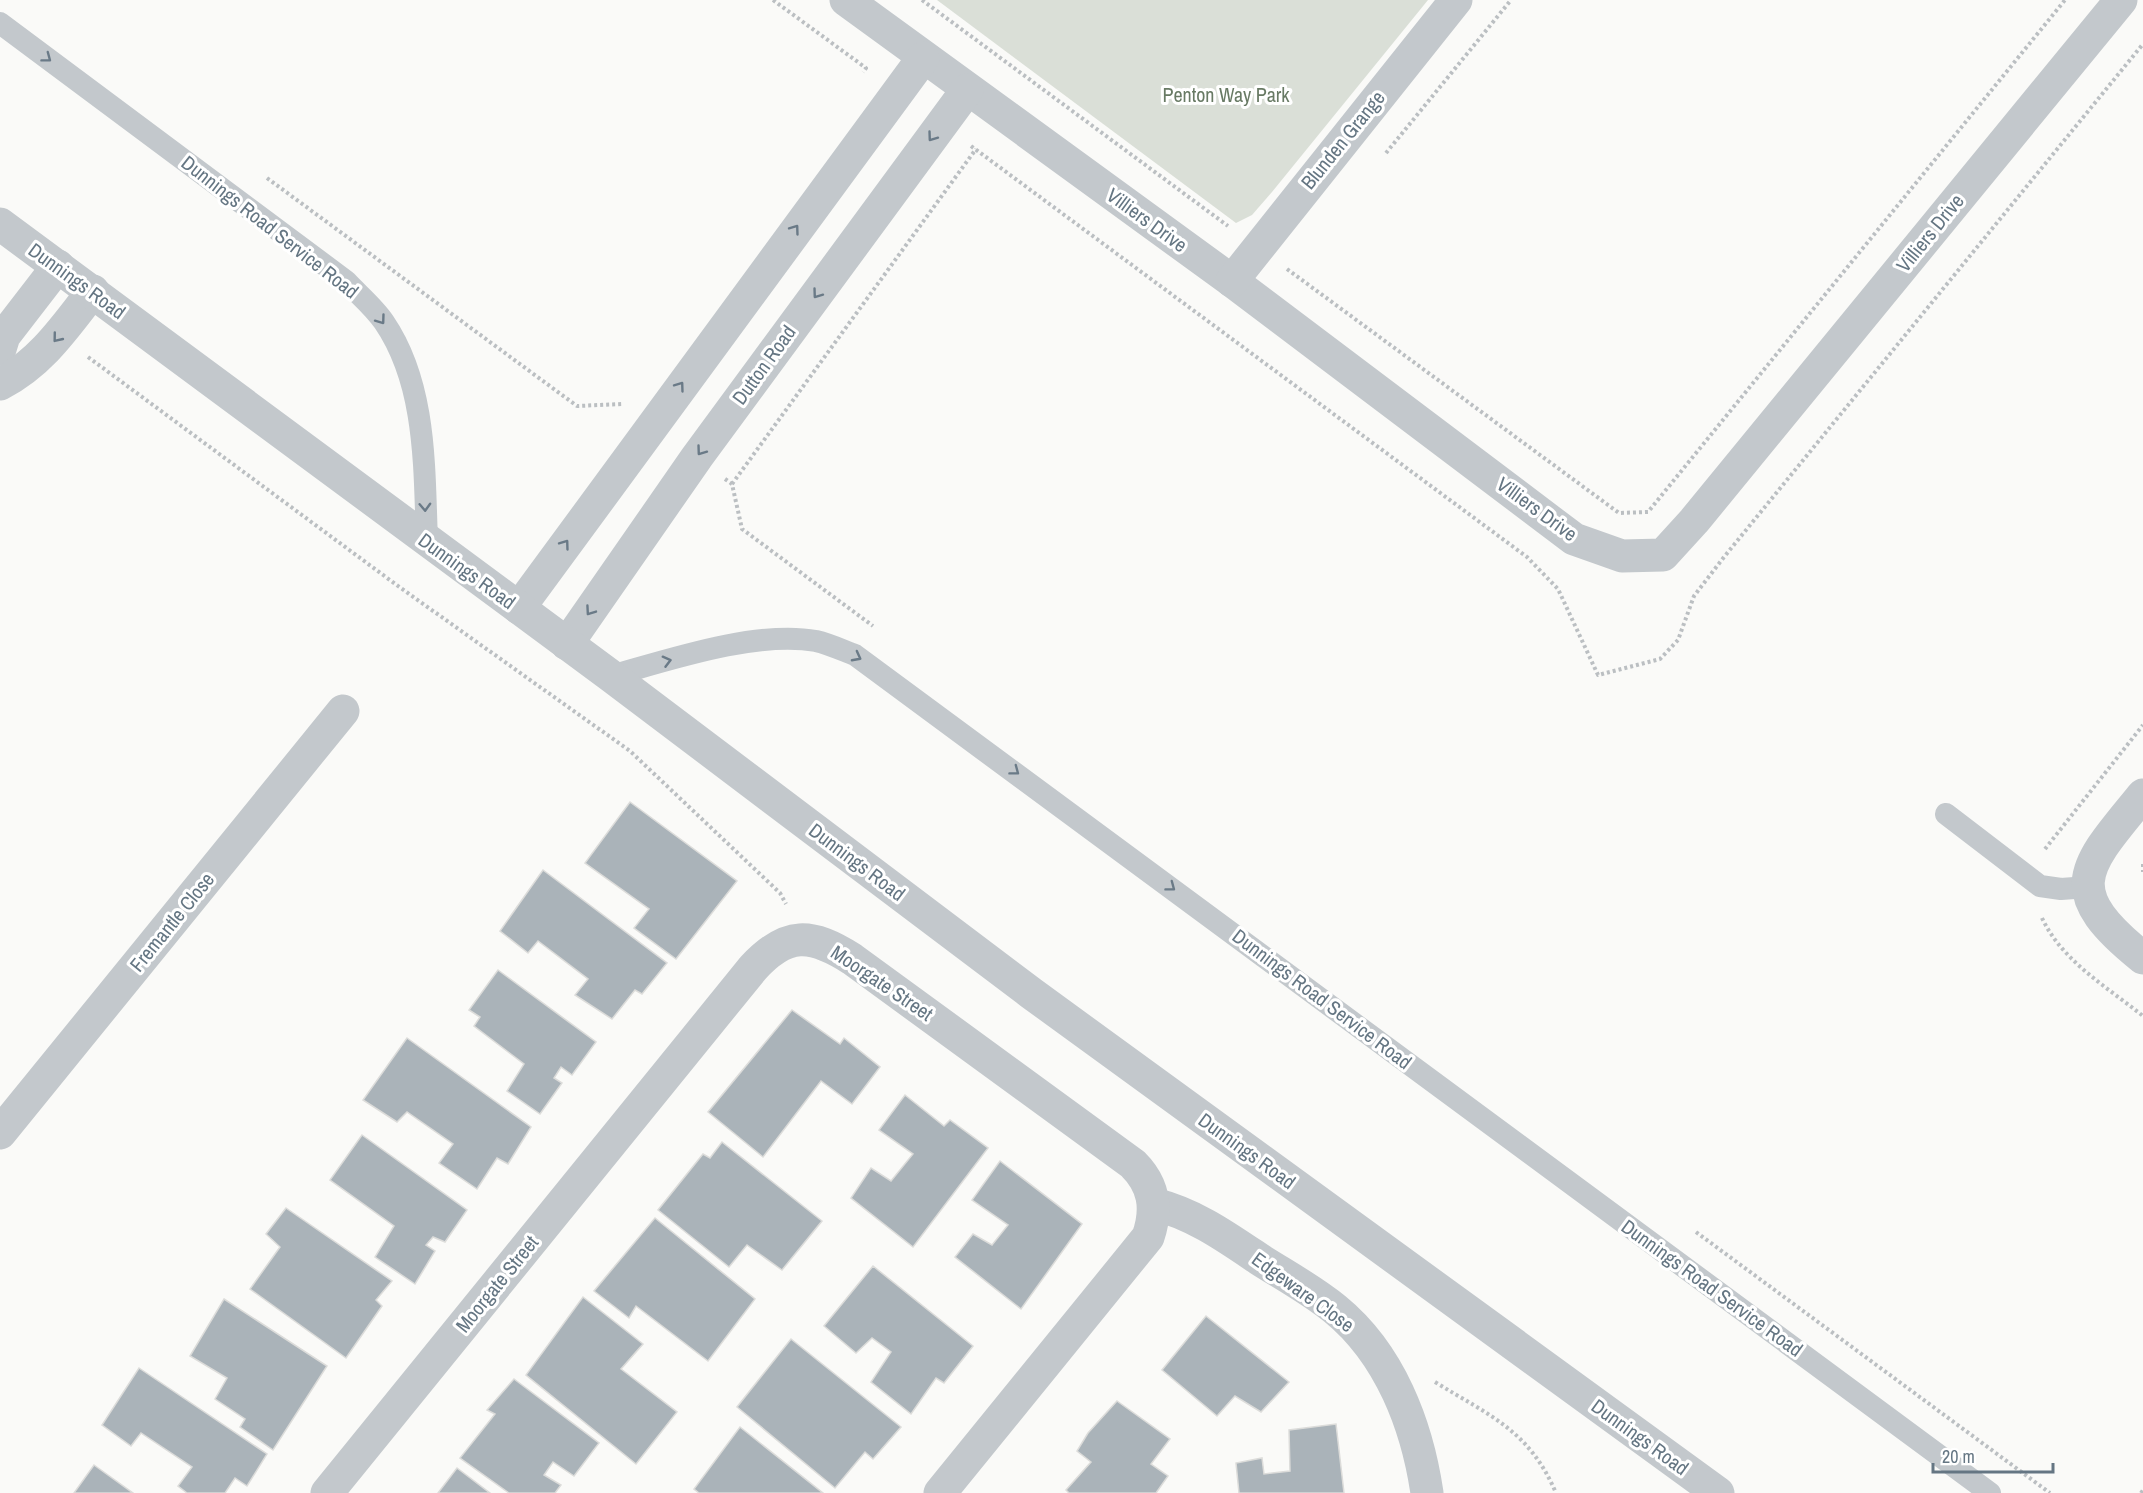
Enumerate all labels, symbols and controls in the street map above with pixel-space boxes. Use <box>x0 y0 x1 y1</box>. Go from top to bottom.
one-way arrow <box>40 51 51 62</box>
park label: Penton Way Park <box>1162 81 1290 108</box>
street label: Blunden Grange <box>1295 85 1391 195</box>
one-way arrow <box>928 131 939 142</box>
street label: Dunnings Road Service Road <box>176 149 364 304</box>
street label: Villiers Drive <box>1101 181 1193 258</box>
street label: Villiers Drive <box>1890 188 1970 278</box>
one-way arrow <box>788 224 799 235</box>
street label: Dunnings Road <box>23 236 131 325</box>
one-way arrow <box>813 288 824 299</box>
one-way arrow <box>374 314 385 325</box>
street label: Dutton Road <box>726 320 802 410</box>
one-way arrow <box>53 331 64 342</box>
one-way arrow <box>673 382 684 393</box>
one-way arrow <box>697 445 708 456</box>
street label: Villiers Drive <box>1491 470 1583 547</box>
one-way arrow <box>419 502 432 511</box>
street label: Dunnings Road <box>413 526 521 615</box>
one-way arrow <box>558 539 569 550</box>
one-way arrow <box>586 605 597 616</box>
one-way arrow <box>851 650 861 661</box>
one-way arrow <box>662 655 672 668</box>
one-way arrow <box>1008 764 1019 775</box>
street label: Dunnings Road <box>804 817 911 907</box>
street label: Fremantle Close <box>123 866 220 977</box>
one-way arrow <box>1165 880 1176 891</box>
street label: Dunnings Road Service Road <box>1227 922 1417 1075</box>
street label: Moorgate Street <box>826 939 939 1027</box>
street label: Dunnings Road <box>1193 1106 1301 1195</box>
street label: Dunnings Road Service Road <box>1616 1213 1808 1363</box>
street label: Moorgate Street <box>449 1229 544 1338</box>
street label: Edgeware Close <box>1247 1245 1360 1338</box>
street label: Dunnings Road <box>1586 1392 1694 1481</box>
scale bar <box>1933 1436 2053 1474</box>
text: 20 m <box>1942 1444 1975 1469</box>

